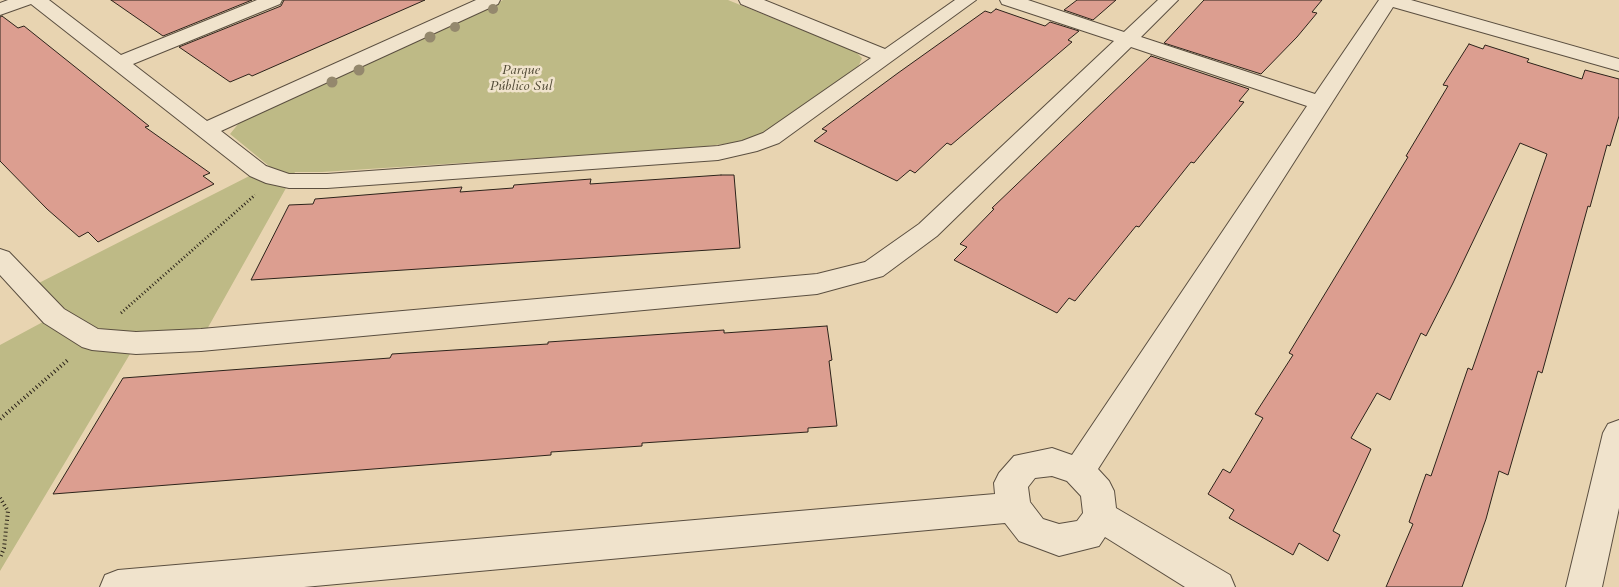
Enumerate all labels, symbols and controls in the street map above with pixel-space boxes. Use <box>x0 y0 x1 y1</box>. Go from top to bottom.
park label: Parque Público Sul <box>490 63 552 95</box>

